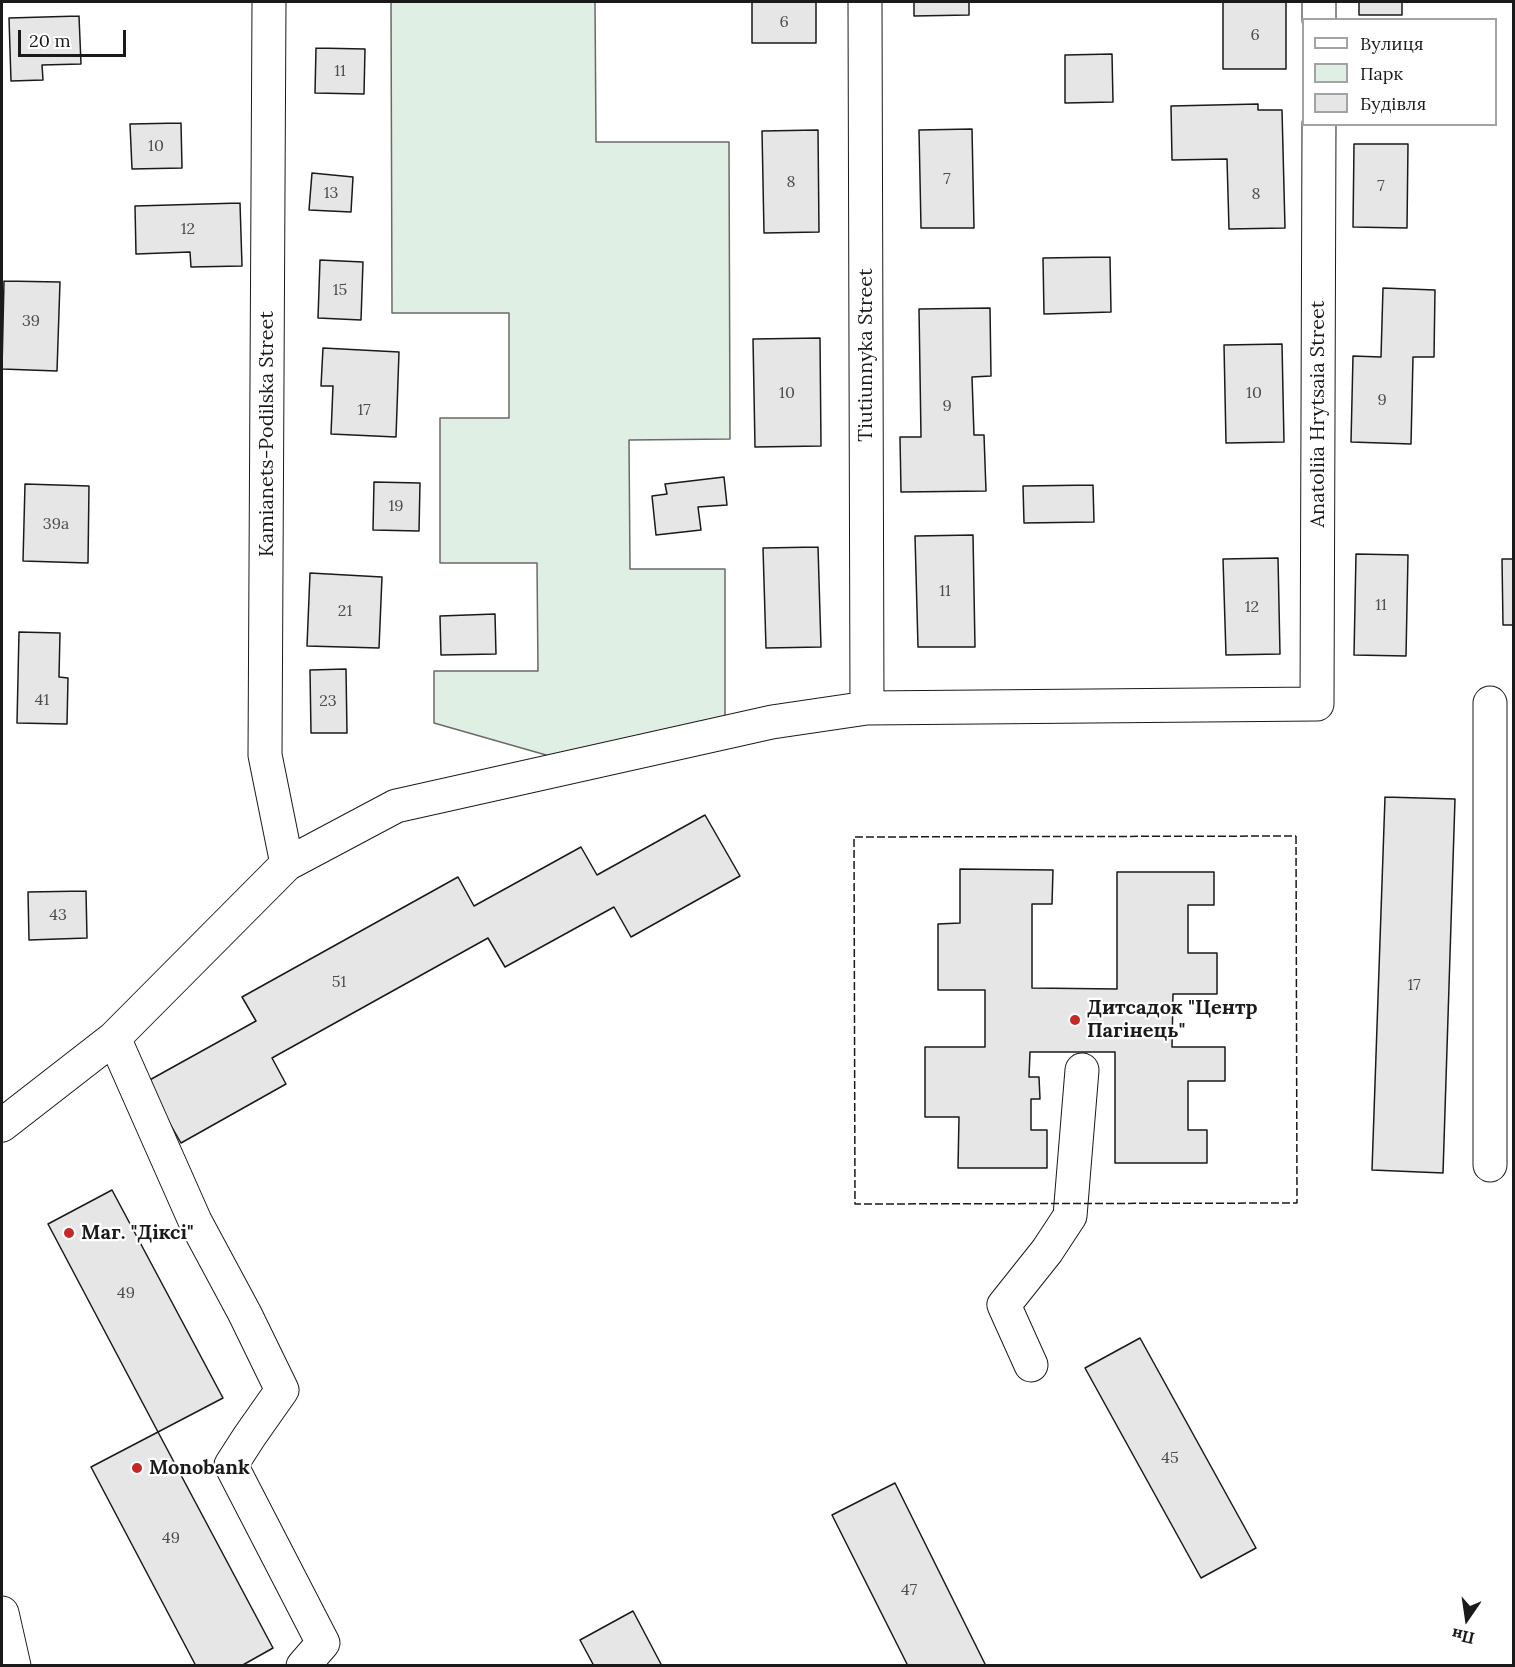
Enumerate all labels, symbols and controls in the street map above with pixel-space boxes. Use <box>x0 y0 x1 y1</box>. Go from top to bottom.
house number: 6 <box>779 12 789 32</box>
scale bar <box>21 18 129 56</box>
legend <box>1302 18 1497 126</box>
house number: 6 <box>1250 25 1260 45</box>
text: 20 m <box>29 29 71 52</box>
text: Вулиця <box>1360 32 1423 55</box>
house number: 11 <box>334 61 346 81</box>
text: Парк <box>1360 62 1403 85</box>
text: Будівля <box>1360 92 1426 115</box>
house number: 10 <box>148 136 164 156</box>
house number: 7 <box>943 169 951 189</box>
house number: 8 <box>787 172 795 192</box>
house number: 7 <box>1377 176 1385 196</box>
house number: 13 <box>324 183 338 203</box>
house number: 8 <box>1252 184 1260 204</box>
house number: 12 <box>181 219 195 239</box>
street label: Tiutiunnyka Street <box>854 268 878 442</box>
house number: 15 <box>333 280 347 300</box>
street label: Anatoliia Hrytsaia Street <box>1306 301 1330 527</box>
house number: 39 <box>22 311 40 331</box>
street label: Kamianets-Podilska Street <box>255 311 279 557</box>
house number: 10 <box>779 383 795 403</box>
house number: 10 <box>1246 383 1262 403</box>
house number: 9 <box>1377 390 1387 410</box>
house number: 9 <box>942 396 952 416</box>
house number: 17 <box>357 400 371 420</box>
house number: 19 <box>388 496 404 516</box>
house number: 39а <box>43 514 69 534</box>
house number: 11 <box>939 581 951 601</box>
house number: 11 <box>1375 595 1387 615</box>
house number: 12 <box>1245 597 1259 617</box>
house number: 21 <box>338 601 352 621</box>
house number: 41 <box>35 690 49 710</box>
house number: 23 <box>319 691 337 711</box>
house number: 43 <box>49 905 67 925</box>
house number: 51 <box>332 972 346 992</box>
house number: 17 <box>1407 975 1421 995</box>
place label: Дитсадок "Центр Пагінець" <box>1087 996 1258 1043</box>
marker: Дитсадок "Центр Пагінець" <box>1068 1013 1082 1027</box>
place label: Маг. "Діксі" <box>81 1221 194 1245</box>
marker: Маг. "Діксі" <box>62 1226 76 1240</box>
house number: 49 <box>117 1283 135 1303</box>
house number: 45 <box>1161 1448 1179 1468</box>
place label: Monobank <box>149 1456 250 1480</box>
marker: Monobank <box>130 1461 144 1475</box>
house number: 49 <box>162 1528 180 1548</box>
house number: 47 <box>901 1580 917 1600</box>
north arrow <box>1437 1589 1497 1649</box>
text: Пн <box>1449 1624 1476 1649</box>

